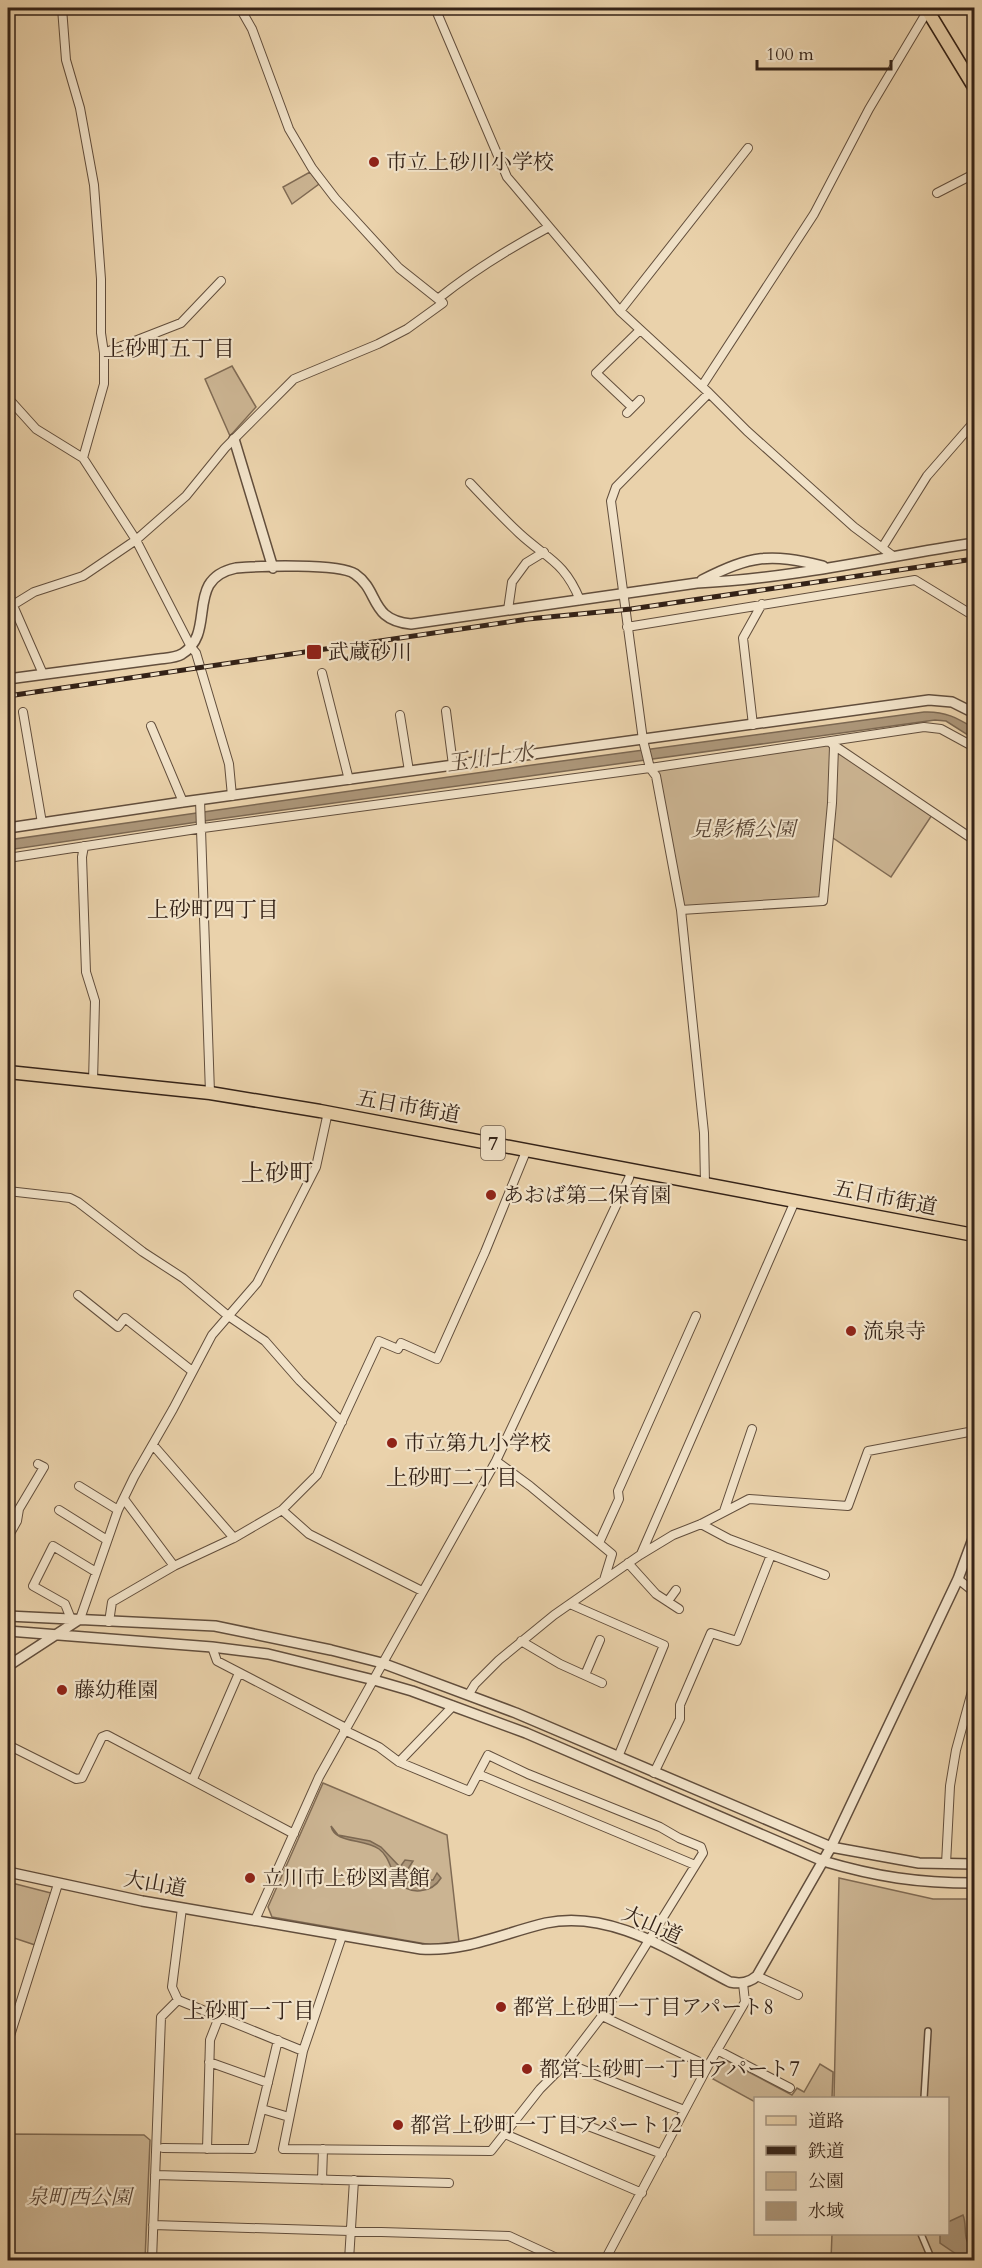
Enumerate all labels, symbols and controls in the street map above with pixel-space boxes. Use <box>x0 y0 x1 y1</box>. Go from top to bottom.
scale bar <box>757 33 890 71</box>
text: 100 m <box>766 42 814 67</box>
place label: 市立上砂川小学校 <box>386 148 554 177</box>
marker: 市立上砂川小学校 <box>367 155 381 169</box>
district label: 上砂町五丁目 <box>103 334 235 364</box>
place label: 武蔵砂川 <box>328 638 412 667</box>
marker: 武蔵砂川 <box>305 643 323 661</box>
water label: 玉川上水 <box>444 737 538 779</box>
park label: 見影橋公園 <box>691 815 798 844</box>
district label: 上砂町四丁目 <box>147 895 279 925</box>
street label: 五日市街道 <box>354 1084 462 1130</box>
road number: 7 <box>481 1126 505 1160</box>
district label: 上砂町 <box>241 1157 313 1190</box>
street label: 五日市街道 <box>831 1174 939 1222</box>
place label: あおば第二保育園 <box>503 1181 671 1210</box>
marker: あおば第二保育園 <box>484 1188 498 1202</box>
place label: 流泉寺 <box>863 1317 926 1346</box>
marker: 流泉寺 <box>844 1324 858 1338</box>
place label: 市立第九小学校 <box>404 1429 551 1458</box>
marker: 市立第九小学校 <box>385 1436 399 1450</box>
district label: 上砂町二丁目 <box>386 1463 518 1493</box>
place label: 藤幼稚園 <box>74 1676 158 1705</box>
marker: 藤幼稚園 <box>55 1683 69 1697</box>
street label: 大山道 <box>121 1864 189 1904</box>
place label: 立川市上砂図書館 <box>262 1864 430 1893</box>
marker: 立川市上砂図書館 <box>243 1871 257 1885</box>
street label: 大山道 <box>617 1899 687 1951</box>
place label: 都営上砂町一丁目アパート8 <box>513 1993 774 2022</box>
district label: 上砂町一丁目 <box>183 1996 315 2026</box>
marker: 都営上砂町一丁目アパート8 <box>494 2000 508 2014</box>
place label: 都営上砂町一丁目アパート7 <box>539 2055 800 2084</box>
marker: 都営上砂町一丁目アパート7 <box>520 2062 534 2076</box>
legend <box>754 2097 949 2235</box>
text: 道路 <box>808 2109 844 2134</box>
place label: 都営上砂町一丁目アパート12 <box>410 2111 682 2140</box>
marker: 都営上砂町一丁目アパート12 <box>391 2118 405 2132</box>
text: 鉄道 <box>808 2139 844 2164</box>
text: 公園 <box>808 2169 844 2194</box>
park label: 泉町西公園 <box>27 2183 134 2212</box>
text: 水域 <box>808 2199 844 2224</box>

